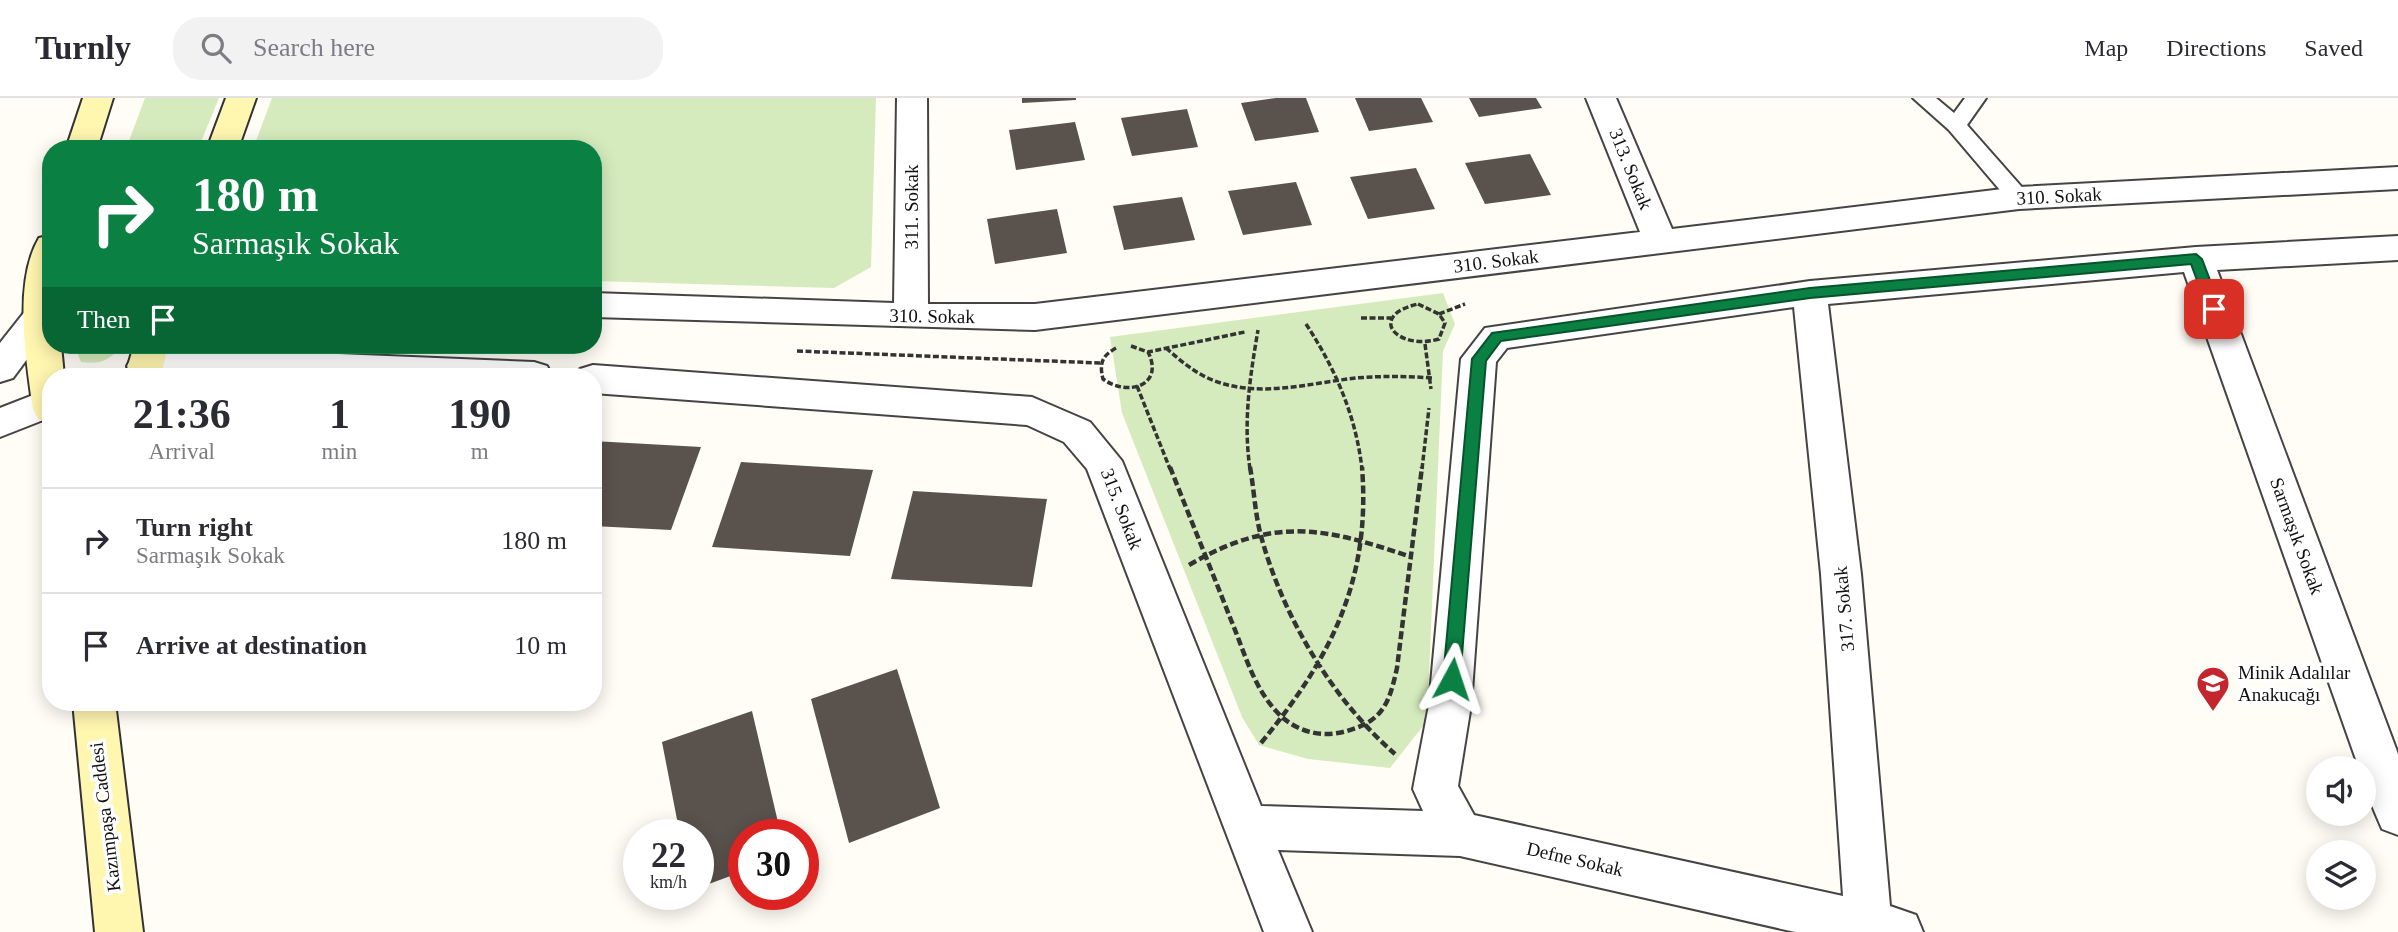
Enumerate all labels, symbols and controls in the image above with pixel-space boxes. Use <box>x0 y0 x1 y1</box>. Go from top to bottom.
search box <box>173 17 663 80</box>
icon: search <box>197 29 235 67</box>
text: Turnly <box>35 30 131 66</box>
text: Search here <box>253 33 375 62</box>
text: Map <box>2084 35 2128 61</box>
text: Directions <box>2166 35 2266 61</box>
text: Saved <box>2304 35 2363 61</box>
street label: 313. Sokak <box>1605 125 1657 213</box>
street label: 311. Sokak <box>901 164 922 249</box>
text: 180 m <box>192 167 319 222</box>
icon: right <box>77 168 168 259</box>
street label: 310. Sokak <box>2016 183 2103 209</box>
text: Sarmaşık Sokak <box>192 225 399 261</box>
street label: 310. Sokak <box>1452 245 1540 277</box>
pin <box>2184 279 2244 339</box>
icon: arrive <box>2195 290 2233 328</box>
icon: arrive <box>144 301 182 339</box>
text: Then <box>77 305 130 334</box>
street label: 310. Sokak <box>889 305 975 327</box>
text: 21:36 <box>133 391 231 437</box>
text: 1 <box>329 391 350 437</box>
text: 190 <box>448 391 511 437</box>
text: Arrival <box>149 439 215 464</box>
text: min <box>322 439 357 464</box>
text: m <box>471 439 489 464</box>
street label: 315. Sokak <box>1097 465 1147 553</box>
street label: Sarmaşık Sokak <box>2266 475 2328 598</box>
text: Turn right <box>136 513 253 542</box>
icon: right <box>77 522 115 560</box>
text: 180 m <box>501 526 567 555</box>
text: Sarmaşık Sokak <box>136 543 285 568</box>
street label: 317. Sokak <box>1830 565 1858 653</box>
icon: arrive <box>77 627 115 665</box>
text: Arrive at destination <box>136 631 367 660</box>
text: 10 m <box>514 631 567 660</box>
position arrow <box>1415 642 1489 716</box>
place label: Minik Adalılar Anakucağı <box>2238 662 2351 705</box>
school or university icon: Minik Adalılar Anakucağı <box>2194 664 2232 713</box>
street label: Kazımpaşa Caddesi <box>85 741 125 893</box>
map controls <box>2306 756 2376 910</box>
button: sound <box>2306 756 2376 826</box>
speed limit sign: 30 <box>728 819 819 910</box>
text: 22 <box>651 836 686 875</box>
street label: Defne Sokak <box>1525 838 1626 880</box>
button: layers <box>2306 840 2376 910</box>
text: km/h <box>650 872 687 892</box>

